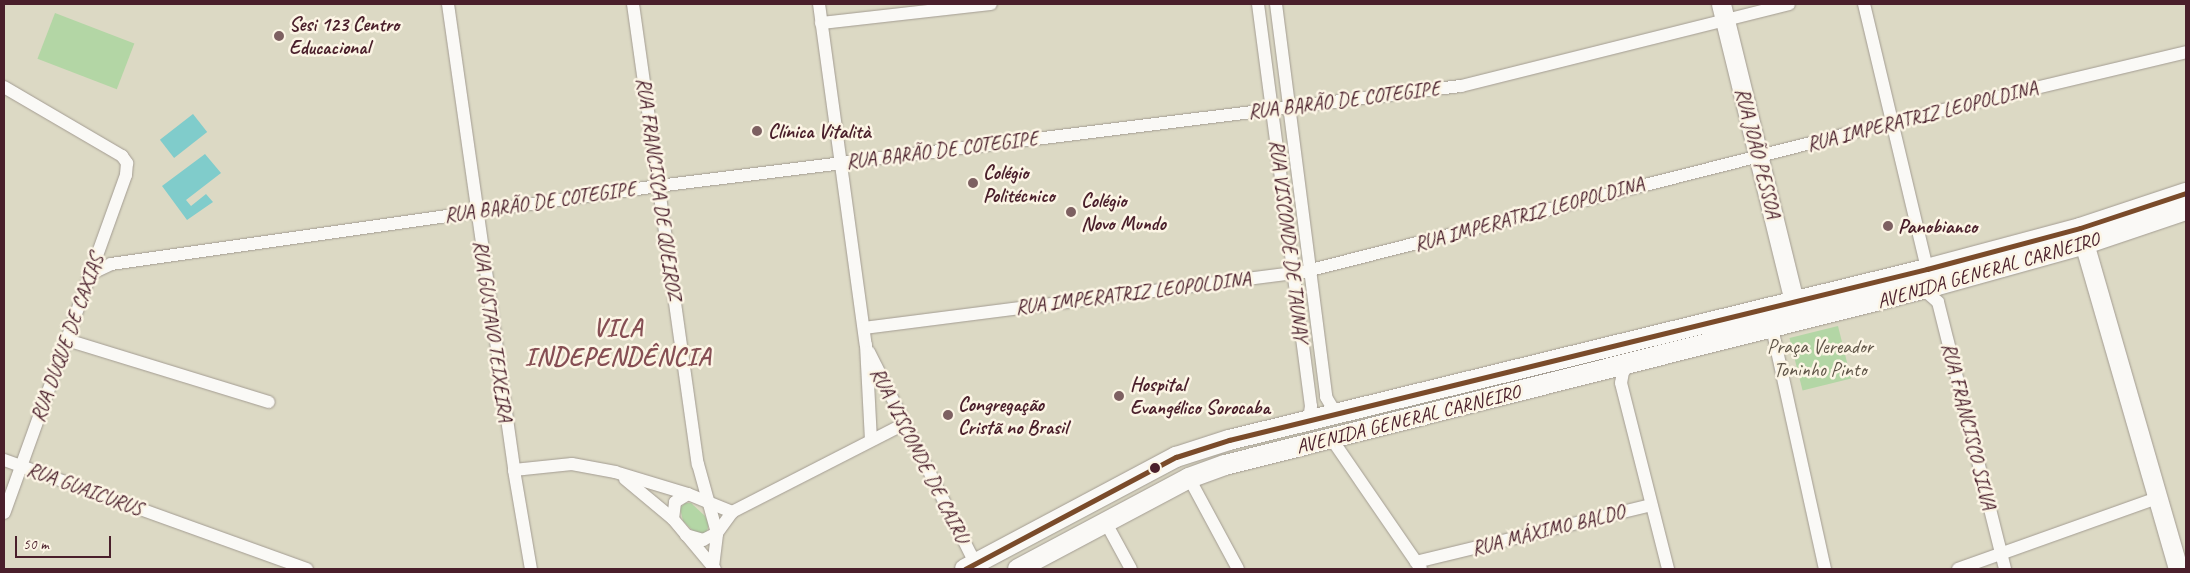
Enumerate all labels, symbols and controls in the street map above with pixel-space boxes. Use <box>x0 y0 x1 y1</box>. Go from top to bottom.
place label: Sesi 123 Centro Educacional <box>289 12 399 59</box>
marker: Sesi 123 Centro Educacional <box>273 30 285 42</box>
street label: RUA BARÃO DE COTEGIPE <box>1247 76 1441 124</box>
street label: RUA IMPERATRIZ LEOPOLDINA <box>1804 76 2040 156</box>
street label: RUA FRANCISCA DE QUEIROZ <box>632 78 686 300</box>
street label: RUA JOÃO PESSOA <box>1730 86 1786 220</box>
place label: Clínica Vitalità <box>768 119 870 143</box>
marker: Clínica Vitalità <box>750 124 764 138</box>
street label: RUA BARÃO DE COTEGIPE <box>845 126 1039 174</box>
street label: RUA VISCONDE DE TAUNAY <box>1265 138 1313 344</box>
place label: Colégio Politécnico <box>983 160 1055 207</box>
street label: RUA IMPERATRIZ LEOPOLDINA <box>1411 172 1647 256</box>
street label: RUA BARÃO DE COTEGIPE <box>443 177 637 227</box>
marker: Colégio Politécnico <box>967 177 979 189</box>
place label: Colégio Novo Mundo <box>1081 188 1166 235</box>
marker: Colégio Novo Mundo <box>1065 206 1077 218</box>
place label: Panobianco <box>1898 214 1977 238</box>
marker: Panobianco <box>1882 220 1894 232</box>
street label: AVENIDA GENERAL CARNEIRO <box>1874 227 2102 313</box>
street label: RUA GUSTAVO TEIXEIRA <box>468 239 518 423</box>
street label: RUA DUQUE DE CAXIAS <box>26 252 108 424</box>
street label: RUA IMPERATRIZ LEOPOLDINA <box>1014 267 1252 319</box>
district label: VILA INDEPENDÊNCIA <box>523 314 713 373</box>
park label: Praça Vereador Toninho Pinto <box>1767 335 1873 382</box>
street label: RUA FRANCISCO SILVA <box>1937 340 2001 512</box>
street label: RUA VISCONDE DE CAIRU <box>865 363 975 547</box>
place label: Hospital Evangélico Sorocaba <box>1130 372 1270 419</box>
street label: AVENIDA GENERAL CARNEIRO <box>1294 380 1522 458</box>
marker: Hospital Evangélico Sorocaba <box>1112 389 1126 403</box>
place label: Congregação Cristã no Brasil <box>958 392 1068 439</box>
marker: Congregação Cristã no Brasil <box>942 409 954 421</box>
street label: RUA GUAICURUS <box>24 457 146 521</box>
unlabelled marker <box>1150 463 1160 473</box>
street label: RUA MÁXIMO BALDO <box>1469 499 1627 561</box>
scale bar <box>18 526 114 558</box>
text: 50 m <box>23 535 49 554</box>

